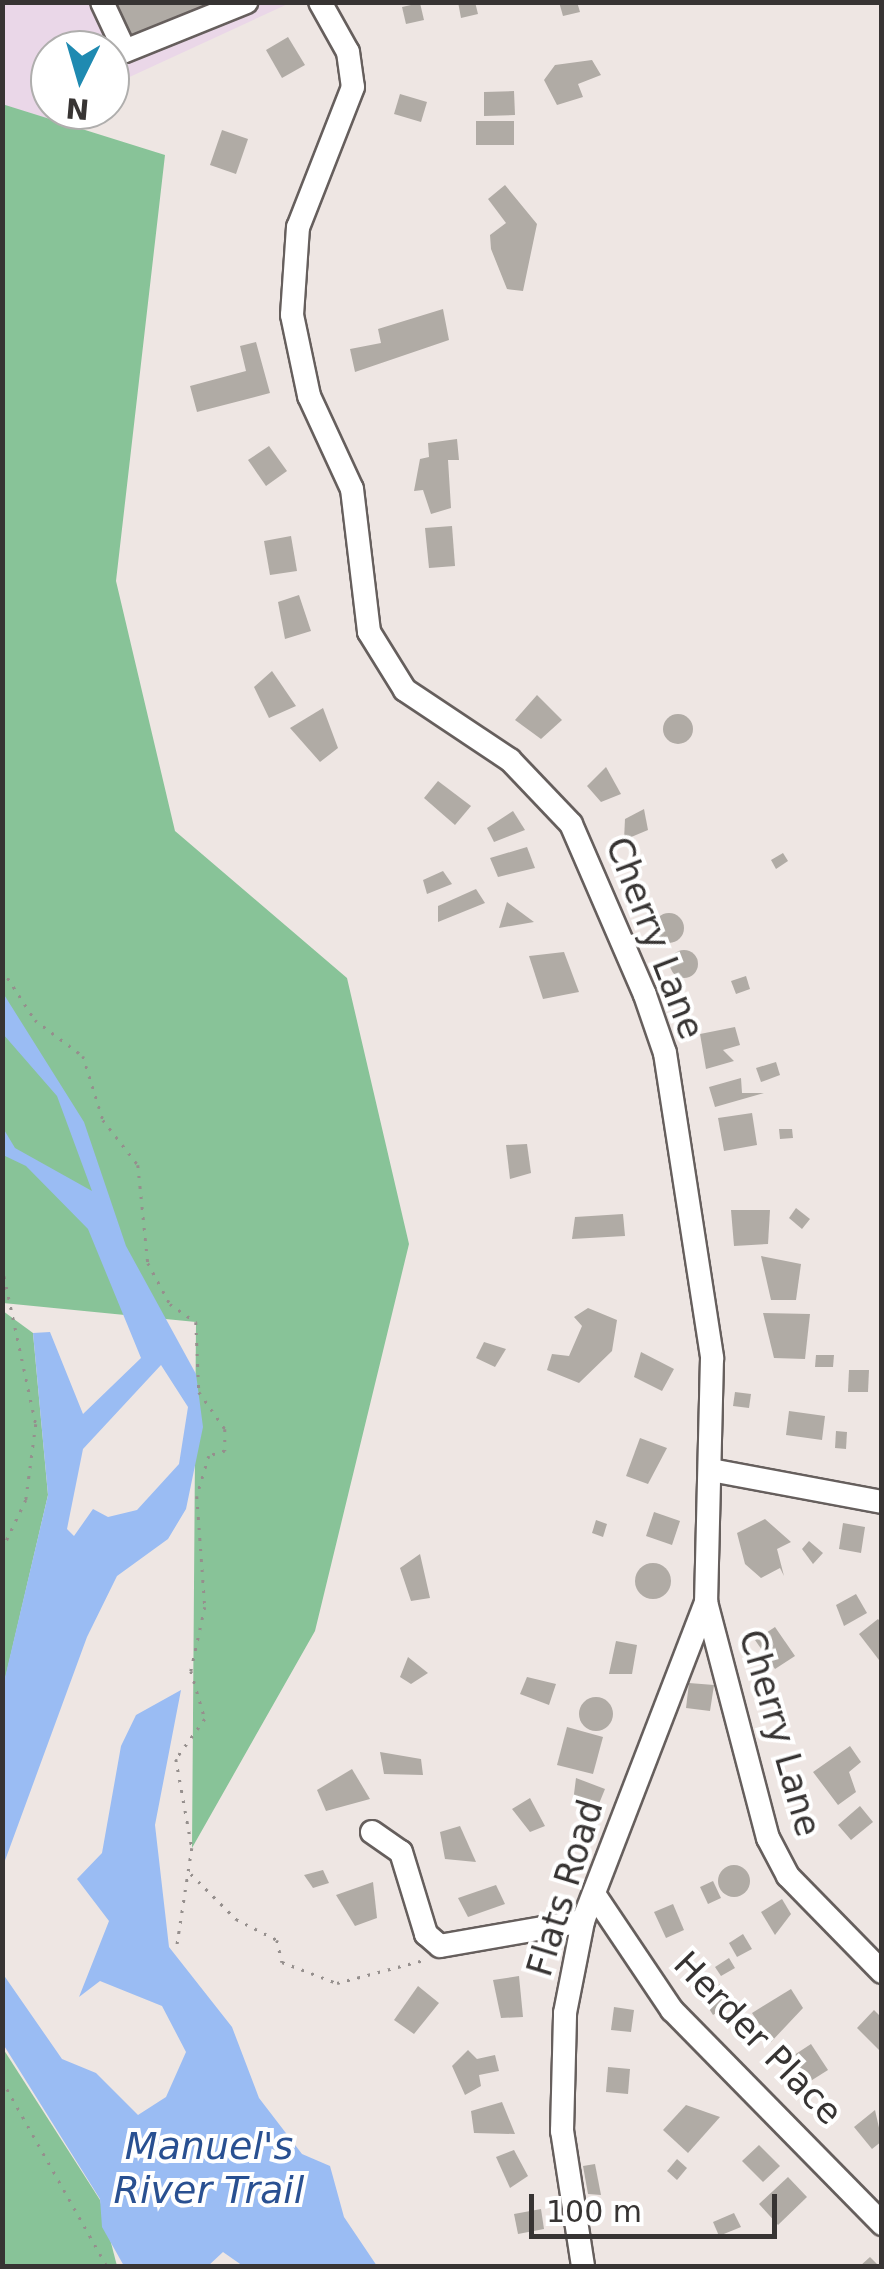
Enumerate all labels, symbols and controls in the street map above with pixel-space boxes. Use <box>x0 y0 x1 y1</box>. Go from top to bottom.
north arrow <box>30 30 130 130</box>
text: N <box>64 91 91 126</box>
street label: Cherry Lane <box>597 831 713 1045</box>
street label: Cherry Lane <box>730 1625 830 1841</box>
street label: Flats Road <box>518 1795 612 1981</box>
street label: Herder Place <box>665 1943 851 2133</box>
water label: Manuel's River Trail <box>114 2124 304 2214</box>
scale bar <box>534 2174 782 2236</box>
text: 100 m <box>546 2194 642 2229</box>

